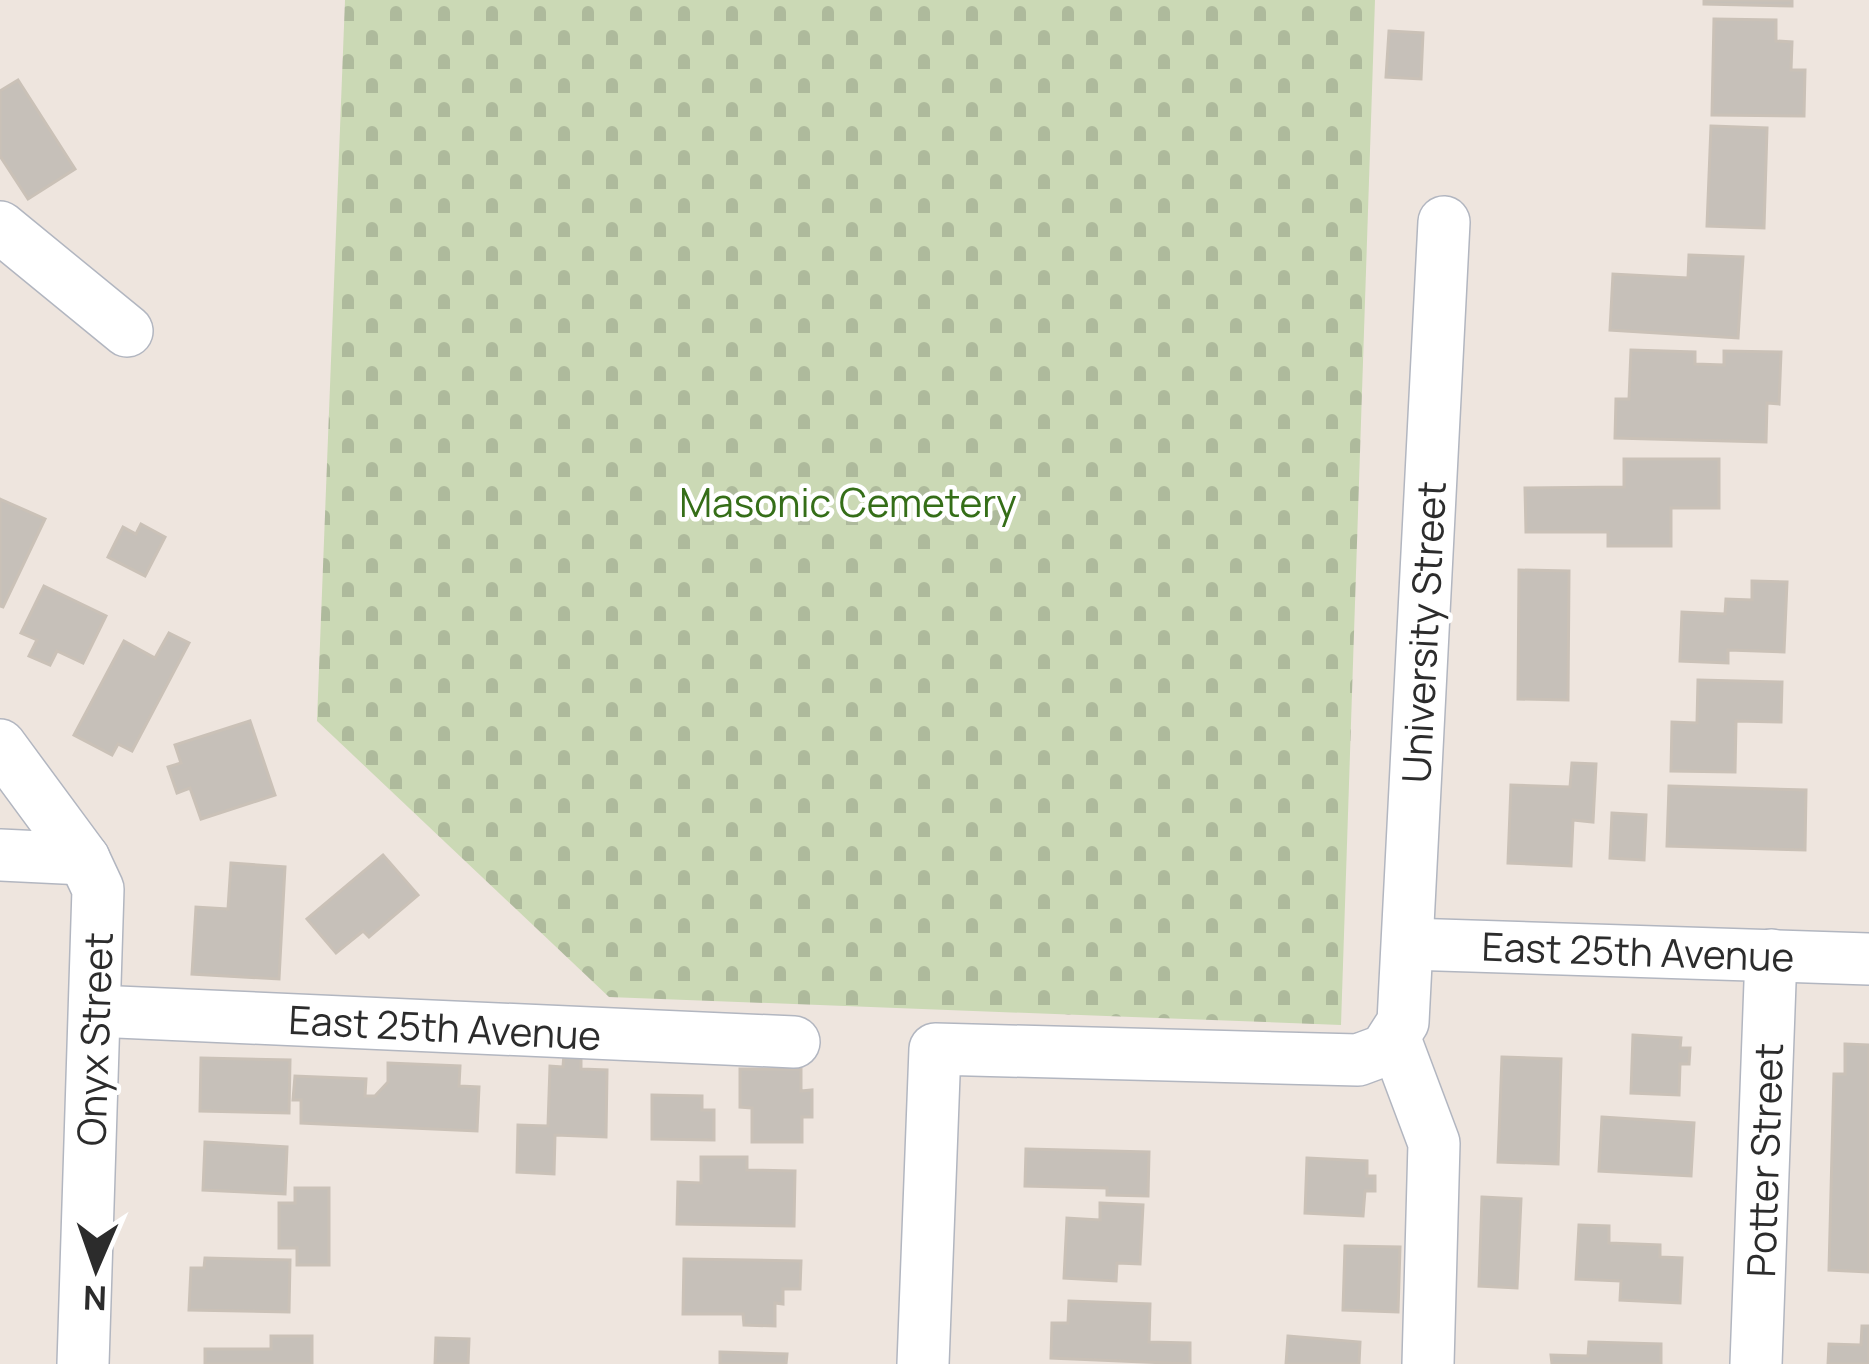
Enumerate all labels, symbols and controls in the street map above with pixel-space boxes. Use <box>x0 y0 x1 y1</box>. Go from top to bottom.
park label: Masonic Cemetery <box>679 475 1017 529</box>
street label: University Street <box>1388 480 1458 784</box>
street label: East 25th Avenue <box>1481 919 1795 983</box>
street label: Onyx Street <box>63 931 125 1147</box>
street label: East 25th Avenue <box>287 992 603 1062</box>
street label: Potter Street <box>1733 1042 1795 1278</box>
north arrow <box>36 1208 156 1328</box>
text: N <box>82 1276 108 1321</box>

